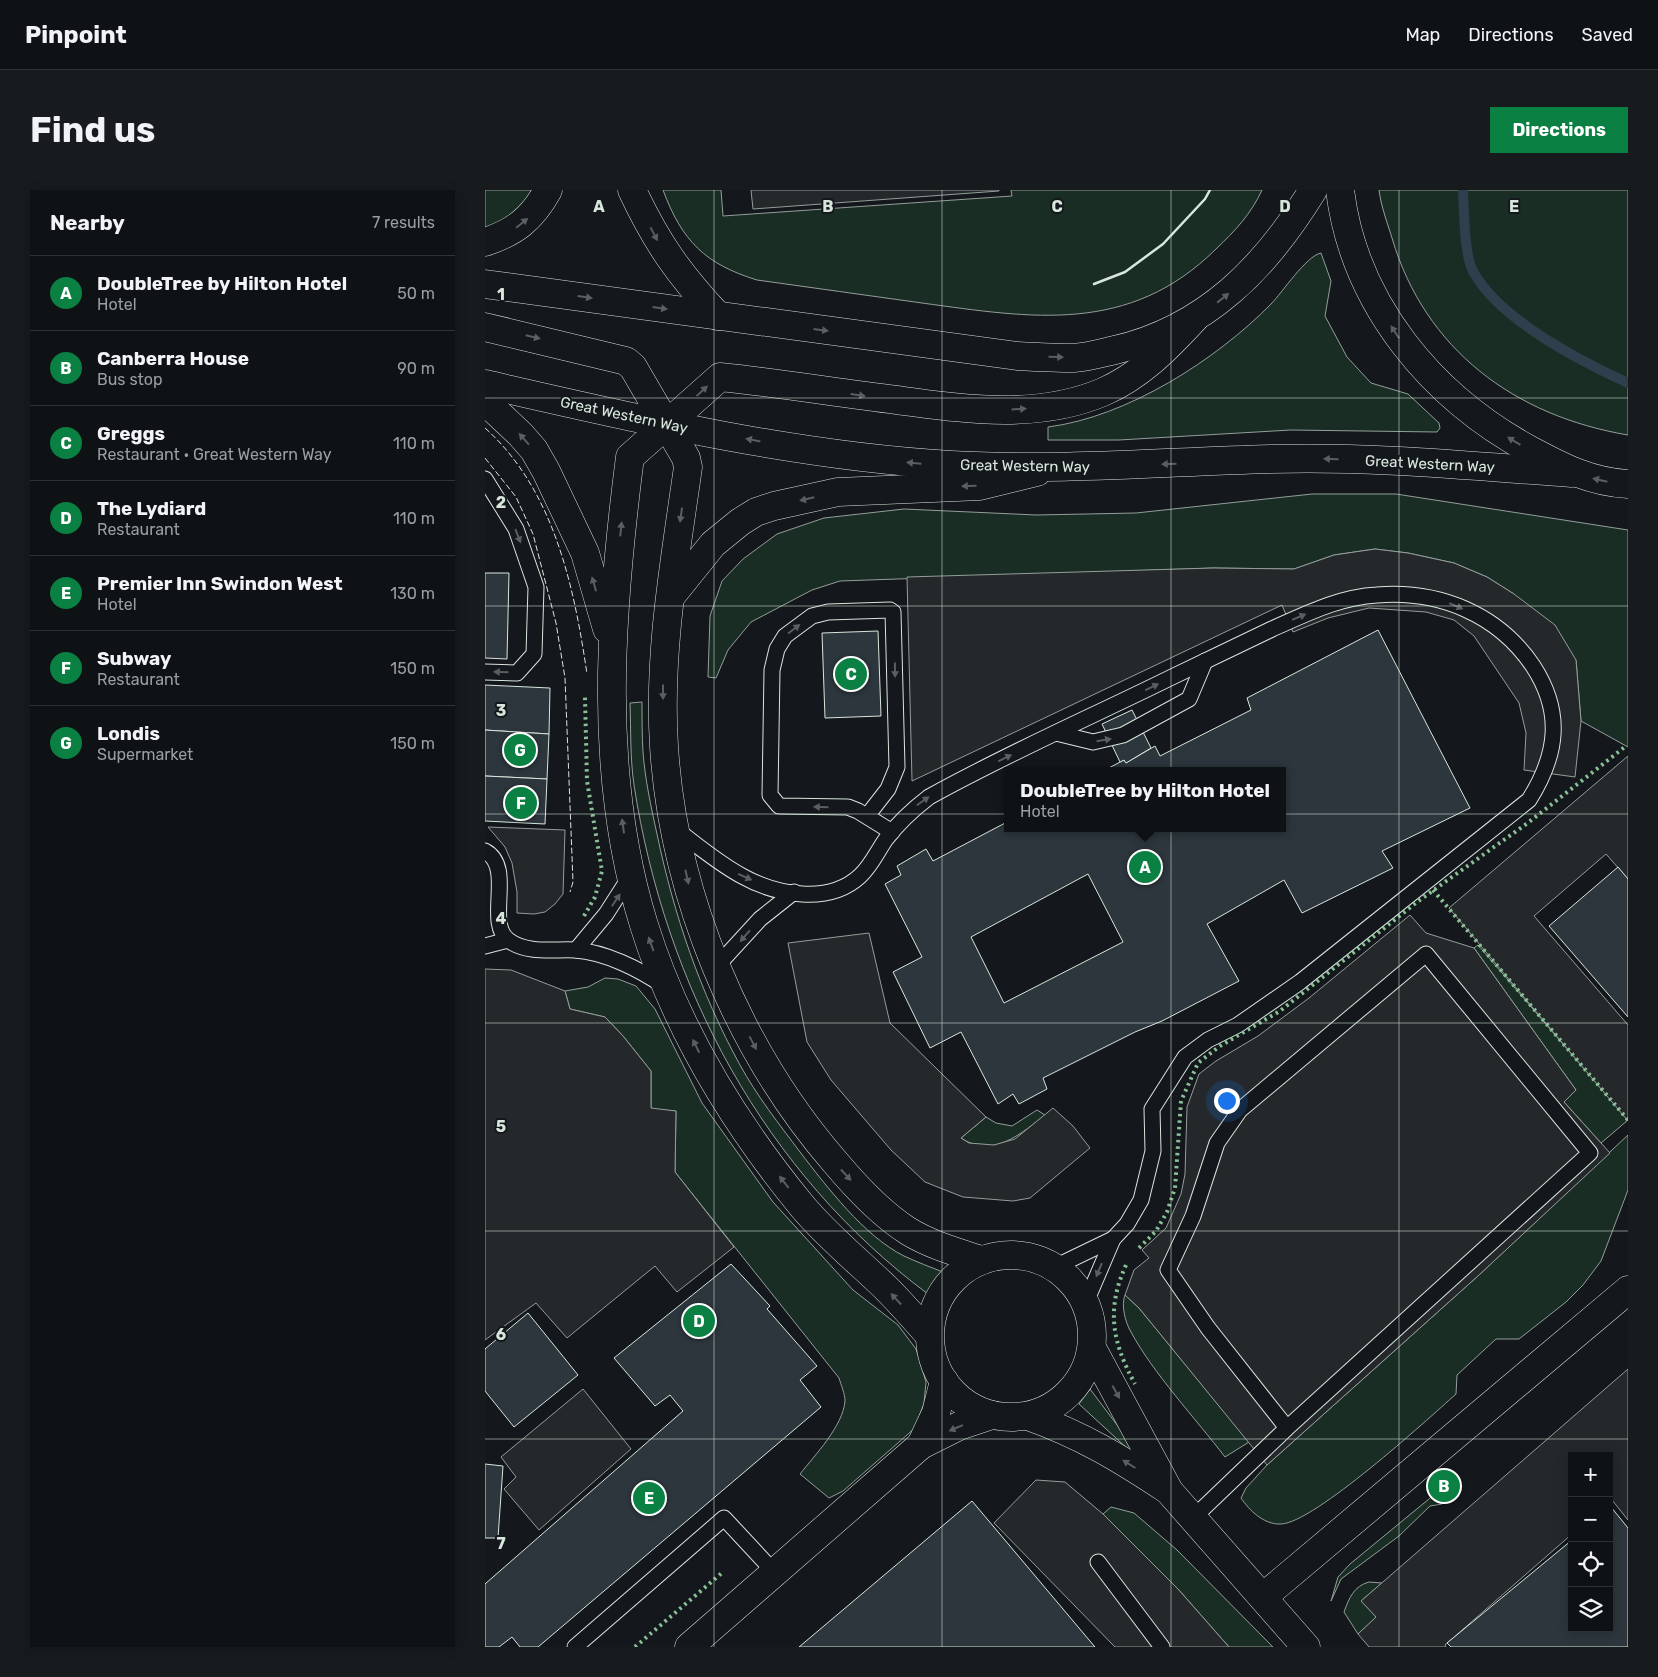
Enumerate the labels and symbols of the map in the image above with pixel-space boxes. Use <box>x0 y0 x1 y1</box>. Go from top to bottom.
text: A <box>593 197 605 216</box>
text: B <box>822 197 834 216</box>
text: C <box>1051 197 1063 216</box>
text: D <box>1279 197 1291 216</box>
text: E <box>1509 197 1519 216</box>
one-way arrow <box>515 218 529 228</box>
one-way arrow <box>650 226 658 241</box>
text: 1 <box>497 285 505 304</box>
one-way arrow <box>1216 293 1229 304</box>
one-way arrow <box>578 294 594 302</box>
one-way arrow <box>652 304 668 312</box>
one-way arrow <box>1391 325 1400 339</box>
one-way arrow <box>813 326 829 334</box>
one-way arrow <box>525 333 540 341</box>
one-way arrow <box>1049 354 1065 362</box>
one-way arrow <box>695 385 707 397</box>
one-way arrow <box>850 391 866 399</box>
street label: Great Western Way <box>559 393 689 437</box>
one-way arrow <box>1011 404 1027 412</box>
one-way arrow <box>519 432 530 445</box>
one-way arrow <box>745 436 761 444</box>
one-way arrow <box>1508 436 1521 445</box>
street label: Great Western Way <box>1365 452 1495 476</box>
one-way arrow <box>1323 455 1339 463</box>
street label: Great Western Way <box>960 456 1090 476</box>
one-way arrow <box>906 458 922 466</box>
one-way arrow <box>1161 461 1177 469</box>
one-way arrow <box>1592 476 1607 484</box>
one-way arrow <box>960 483 976 491</box>
text: 2 <box>496 493 506 512</box>
one-way arrow <box>799 495 814 503</box>
one-way arrow <box>677 507 685 523</box>
one-way arrow <box>617 521 625 537</box>
one-way arrow <box>514 529 522 544</box>
one-way arrow <box>590 577 598 592</box>
one-way arrow <box>1449 602 1463 610</box>
one-way arrow <box>1291 613 1306 621</box>
one-way arrow <box>787 624 801 634</box>
pin: C <box>835 655 867 693</box>
one-way arrow <box>891 662 899 678</box>
one-way arrow <box>493 668 509 676</box>
one-way arrow <box>1145 683 1159 691</box>
one-way arrow <box>659 684 667 700</box>
text: 3 <box>496 701 506 720</box>
pin: G <box>504 731 536 769</box>
one-way arrow <box>1096 736 1112 744</box>
one-way arrow <box>998 754 1013 762</box>
pin: F <box>505 784 537 822</box>
one-way arrow <box>916 796 929 807</box>
one-way arrow <box>812 803 828 811</box>
one-way arrow <box>618 818 626 834</box>
pin: A <box>1129 848 1161 886</box>
one-way arrow <box>683 869 691 885</box>
one-way arrow <box>738 873 752 881</box>
one-way arrow <box>611 893 621 906</box>
text: 4 <box>496 909 507 928</box>
one-way arrow <box>739 929 751 941</box>
one-way arrow <box>647 936 655 951</box>
one-way arrow <box>749 1035 757 1050</box>
one-way arrow <box>692 1039 700 1053</box>
your location <box>1214 1088 1240 1114</box>
text: 5 <box>496 1117 506 1136</box>
one-way arrow <box>840 1168 852 1180</box>
one-way arrow <box>779 1175 789 1189</box>
one-way arrow <box>1094 1263 1102 1277</box>
one-way arrow <box>890 1294 902 1306</box>
pin: D <box>683 1302 715 1340</box>
text: 6 <box>496 1325 506 1344</box>
one-way arrow <box>1112 1385 1120 1400</box>
one-way arrow <box>949 1424 963 1432</box>
one-way arrow <box>1122 1459 1135 1469</box>
pin: B <box>1428 1467 1460 1505</box>
pin: E <box>633 1479 665 1517</box>
text: 7 <box>496 1534 506 1553</box>

